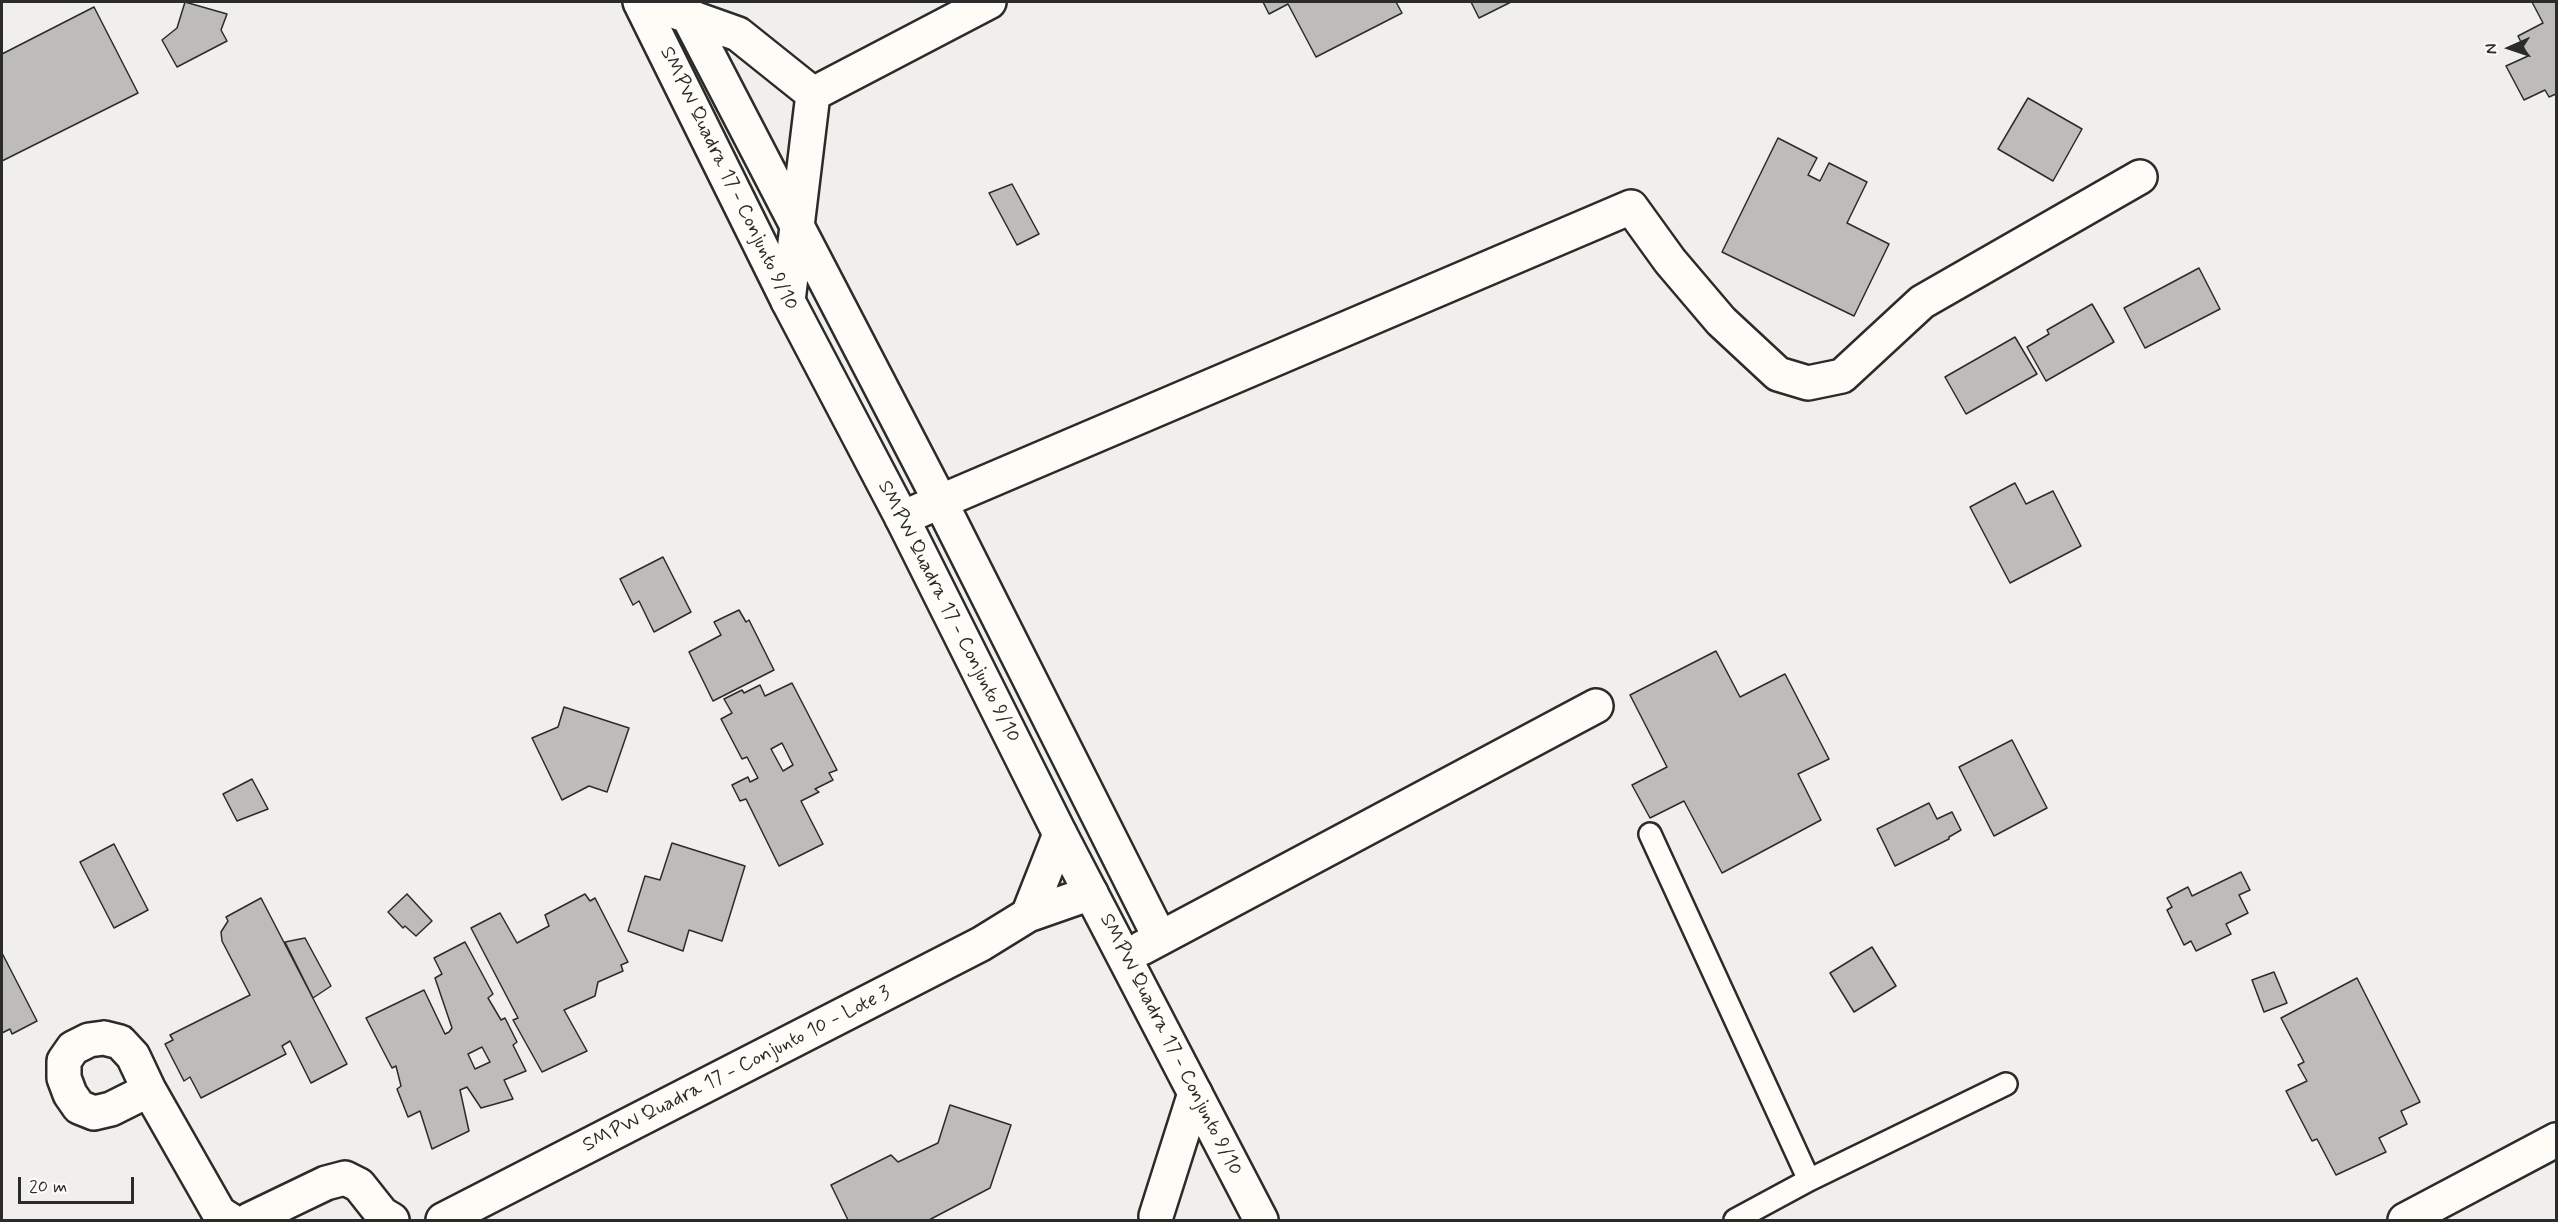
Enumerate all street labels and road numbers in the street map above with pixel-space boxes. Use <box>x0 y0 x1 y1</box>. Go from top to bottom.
street label: SMPW Quadra 17 - Conjunto 9/10 <box>654 43 802 315</box>
street label: SMPW Quadra 17 - Conjunto 9/10 <box>871 477 1025 747</box>
street label: SMPW Quadra 17 - Conjunto 9/10 <box>1093 910 1247 1180</box>
street label: SMPW Quadra 17 - Conjunto 10 - Lote 3 <box>579 982 895 1158</box>

